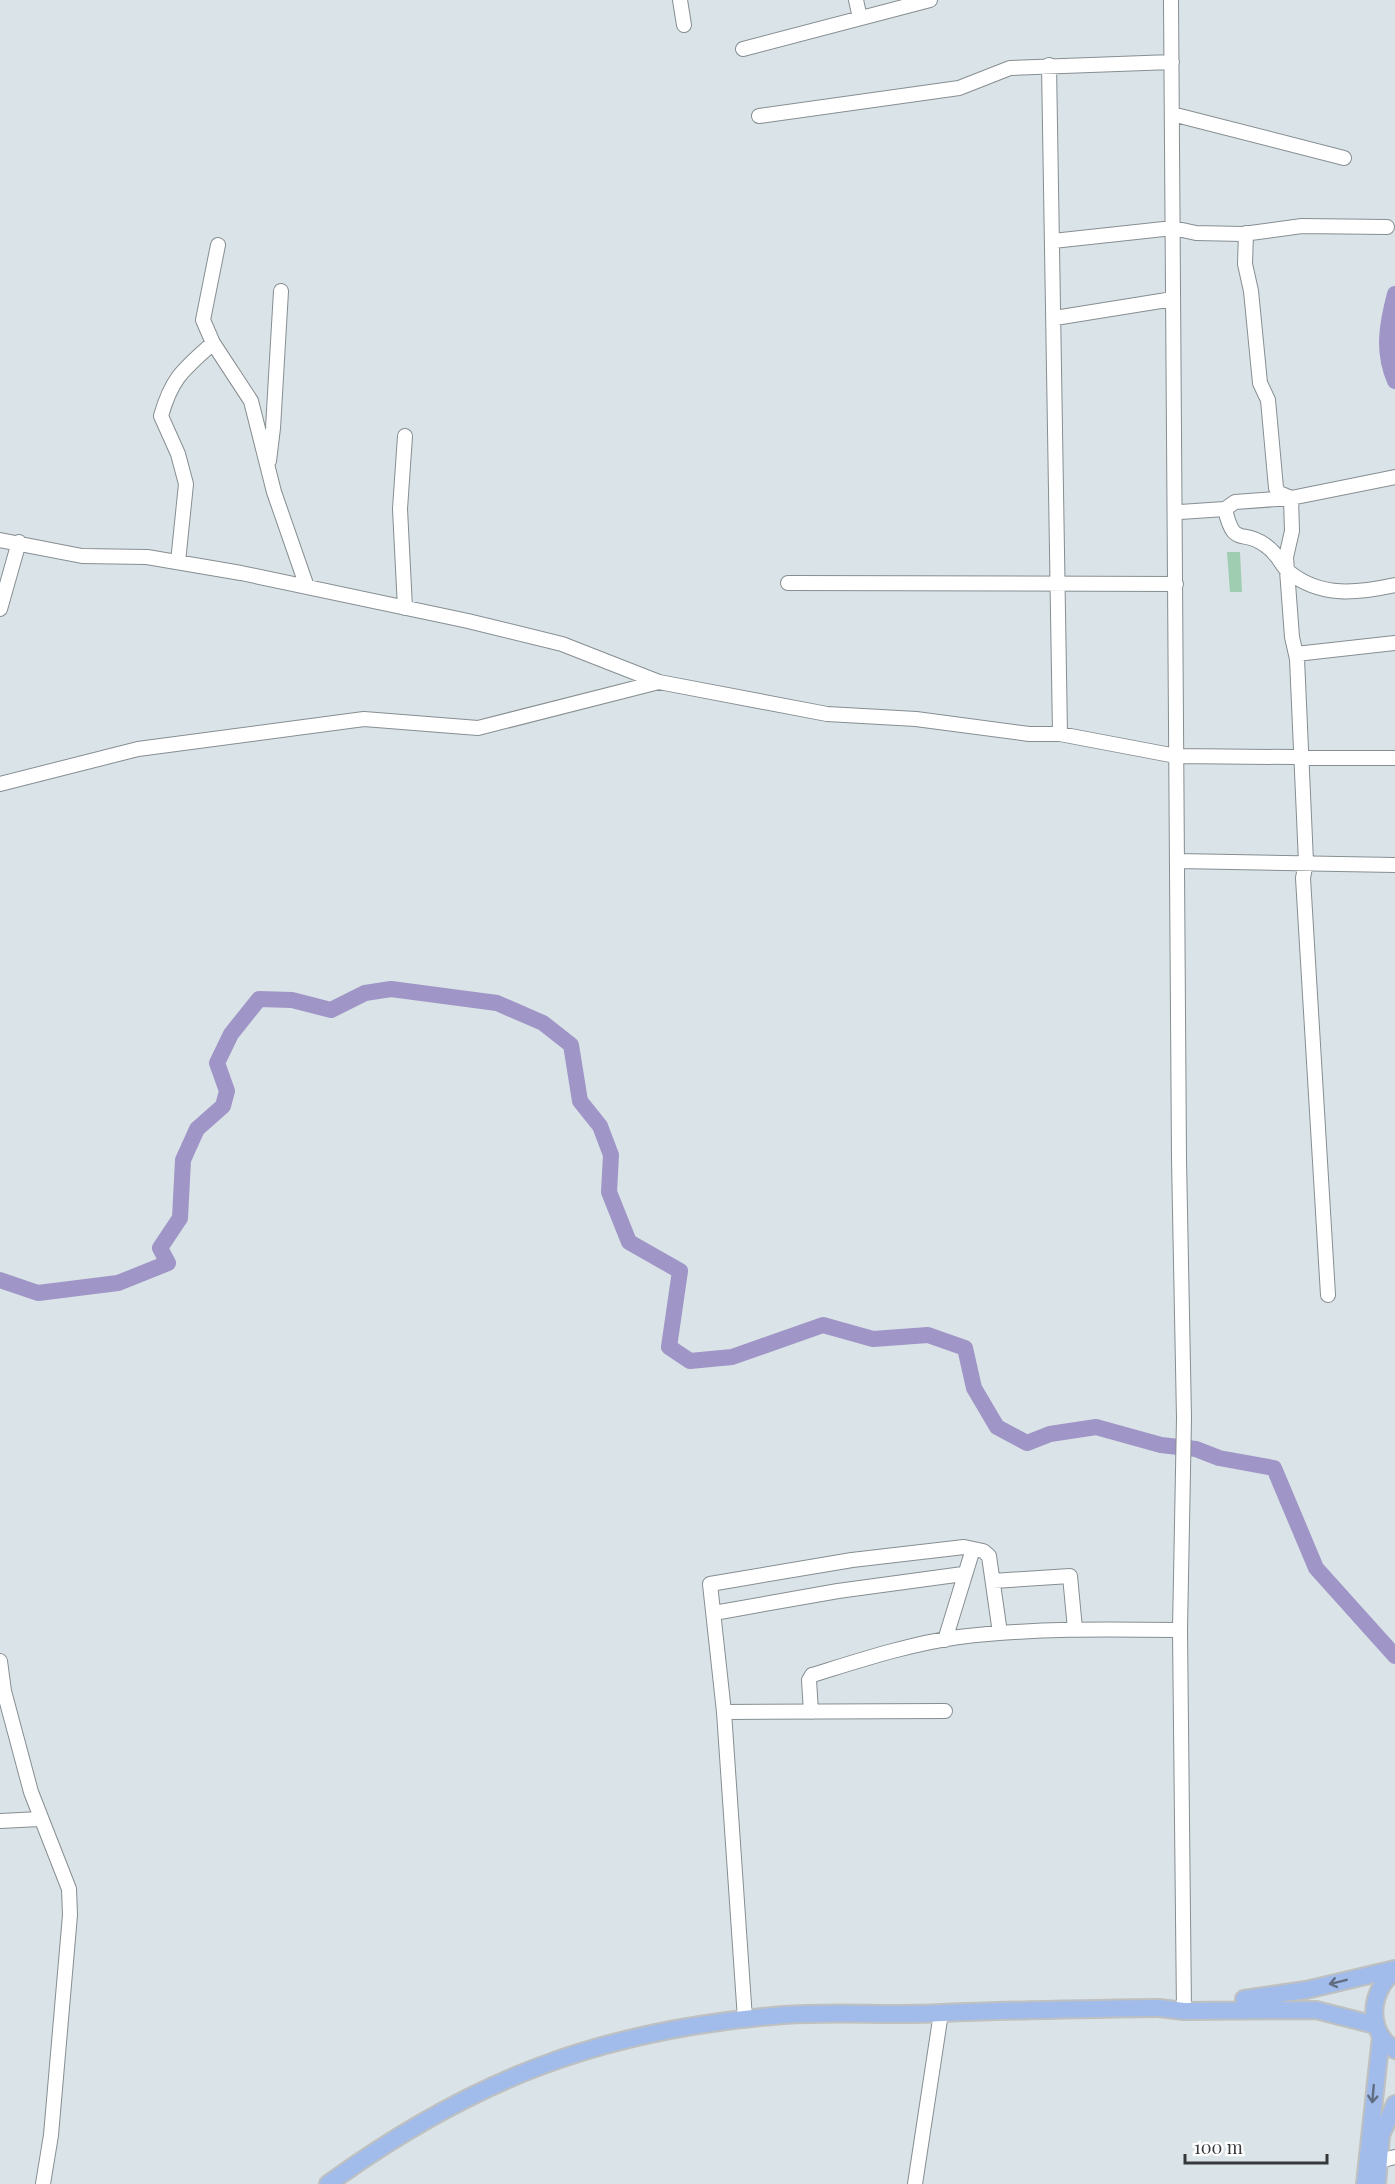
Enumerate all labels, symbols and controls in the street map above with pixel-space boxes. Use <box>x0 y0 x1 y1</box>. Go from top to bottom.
one-way arrow <box>1329 1977 1348 1989</box>
one-way arrow <box>1368 2084 1379 2104</box>
scale bar <box>1185 2127 1328 2165</box>
text: 100 m <box>1194 2135 1243 2159</box>

